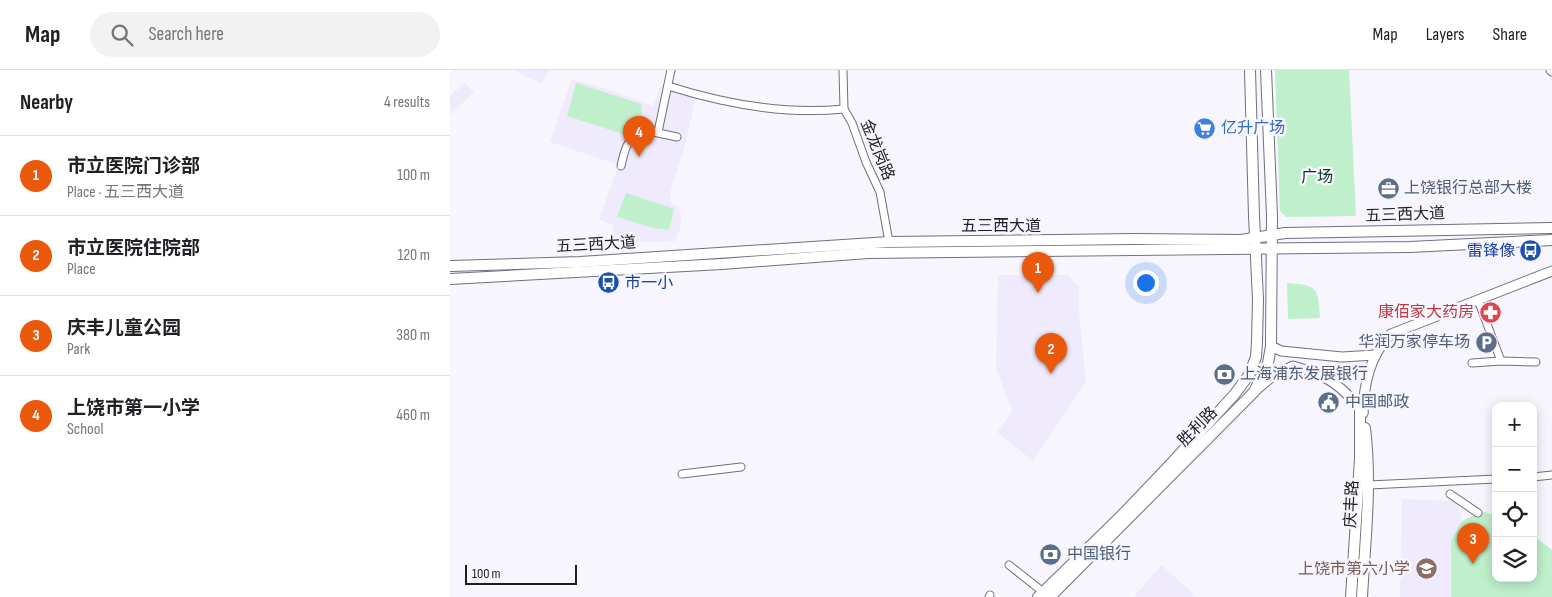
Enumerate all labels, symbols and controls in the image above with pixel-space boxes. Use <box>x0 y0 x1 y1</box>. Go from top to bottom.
search box <box>90 12 440 57</box>
text: Map <box>25 20 60 49</box>
icon: search <box>108 21 136 49</box>
text: Search here <box>148 23 224 46</box>
text: Map <box>1373 24 1398 45</box>
text: Layers <box>1426 24 1465 45</box>
text: Share <box>1493 24 1527 45</box>
text: Nearby <box>20 90 73 115</box>
text: 4 results <box>384 93 430 112</box>
pin: 4 <box>623 116 655 157</box>
supermarket icon: 亿升广场 <box>1193 116 1217 140</box>
street label: 金龙岗路 <box>856 117 898 183</box>
place label: 亿升广场 <box>1221 119 1285 138</box>
text: 市立医院门诊部 <box>67 155 200 178</box>
text: 1 <box>33 166 39 185</box>
text: 100 m <box>397 166 430 185</box>
park label: 广场 <box>1301 168 1333 187</box>
office icon: 上饶银行总部大楼 <box>1376 176 1400 200</box>
place label: 上饶银行总部大楼 <box>1404 179 1532 198</box>
text: Place · 五三西大道 <box>67 183 184 202</box>
street label: 五三西大道 <box>1365 204 1445 226</box>
street label: 五三西大道 <box>961 217 1041 236</box>
street label: 五三西大道 <box>556 233 636 257</box>
text: 市立医院住院部 <box>67 237 200 260</box>
bus stop icon: 雷锋像 <box>1519 239 1543 263</box>
place label: 雷锋像 <box>1467 242 1515 261</box>
text: 2 <box>32 246 40 265</box>
text: 120 m <box>398 246 430 265</box>
pin: 1 <box>1022 252 1054 293</box>
text: Place <box>67 260 96 279</box>
your location <box>1133 270 1159 296</box>
bus stop icon: 市一小 <box>597 271 621 295</box>
place label: 市一小 <box>625 274 673 293</box>
pharmacy icon: 康佰家大药房 <box>1478 300 1502 324</box>
place label: 康佰家大药房 <box>1378 303 1474 322</box>
text: 庆丰儿童公园 <box>67 317 181 340</box>
text: 3 <box>32 326 40 345</box>
text: 380 m <box>396 326 430 345</box>
parking icon: 华润万家停车场 <box>1474 330 1498 354</box>
pin: 2 <box>1035 333 1067 374</box>
place label: 华润万家停车场 <box>1358 333 1470 352</box>
text: Park <box>67 340 90 359</box>
bank icon: 上海浦东发展银行 <box>1212 362 1236 386</box>
place label: 上海浦东发展银行 <box>1240 365 1368 384</box>
public building icon: 中国邮政 <box>1317 390 1341 414</box>
place label: 中国邮政 <box>1345 393 1409 412</box>
text: 上饶市第一小学 <box>67 397 200 420</box>
map controls <box>1492 402 1537 582</box>
button: + <box>1492 402 1537 447</box>
street label: 胜利路 <box>1174 403 1222 451</box>
text: 4 <box>32 406 40 425</box>
text: 460 m <box>396 406 430 425</box>
text: School <box>67 420 103 439</box>
button: − <box>1492 447 1537 492</box>
street label: 庆丰路 <box>1341 480 1363 528</box>
button: locate <box>1492 492 1537 537</box>
pin: 3 <box>1457 523 1489 564</box>
button: layers <box>1492 537 1537 582</box>
bank icon: 中国银行 <box>1039 542 1063 566</box>
place label: 中国银行 <box>1067 545 1131 564</box>
school or university icon: 上饶市第六小学 <box>1414 557 1438 581</box>
place label: 上饶市第六小学 <box>1298 560 1410 579</box>
scale bar <box>465 562 578 585</box>
text: 100 m <box>472 565 501 582</box>

